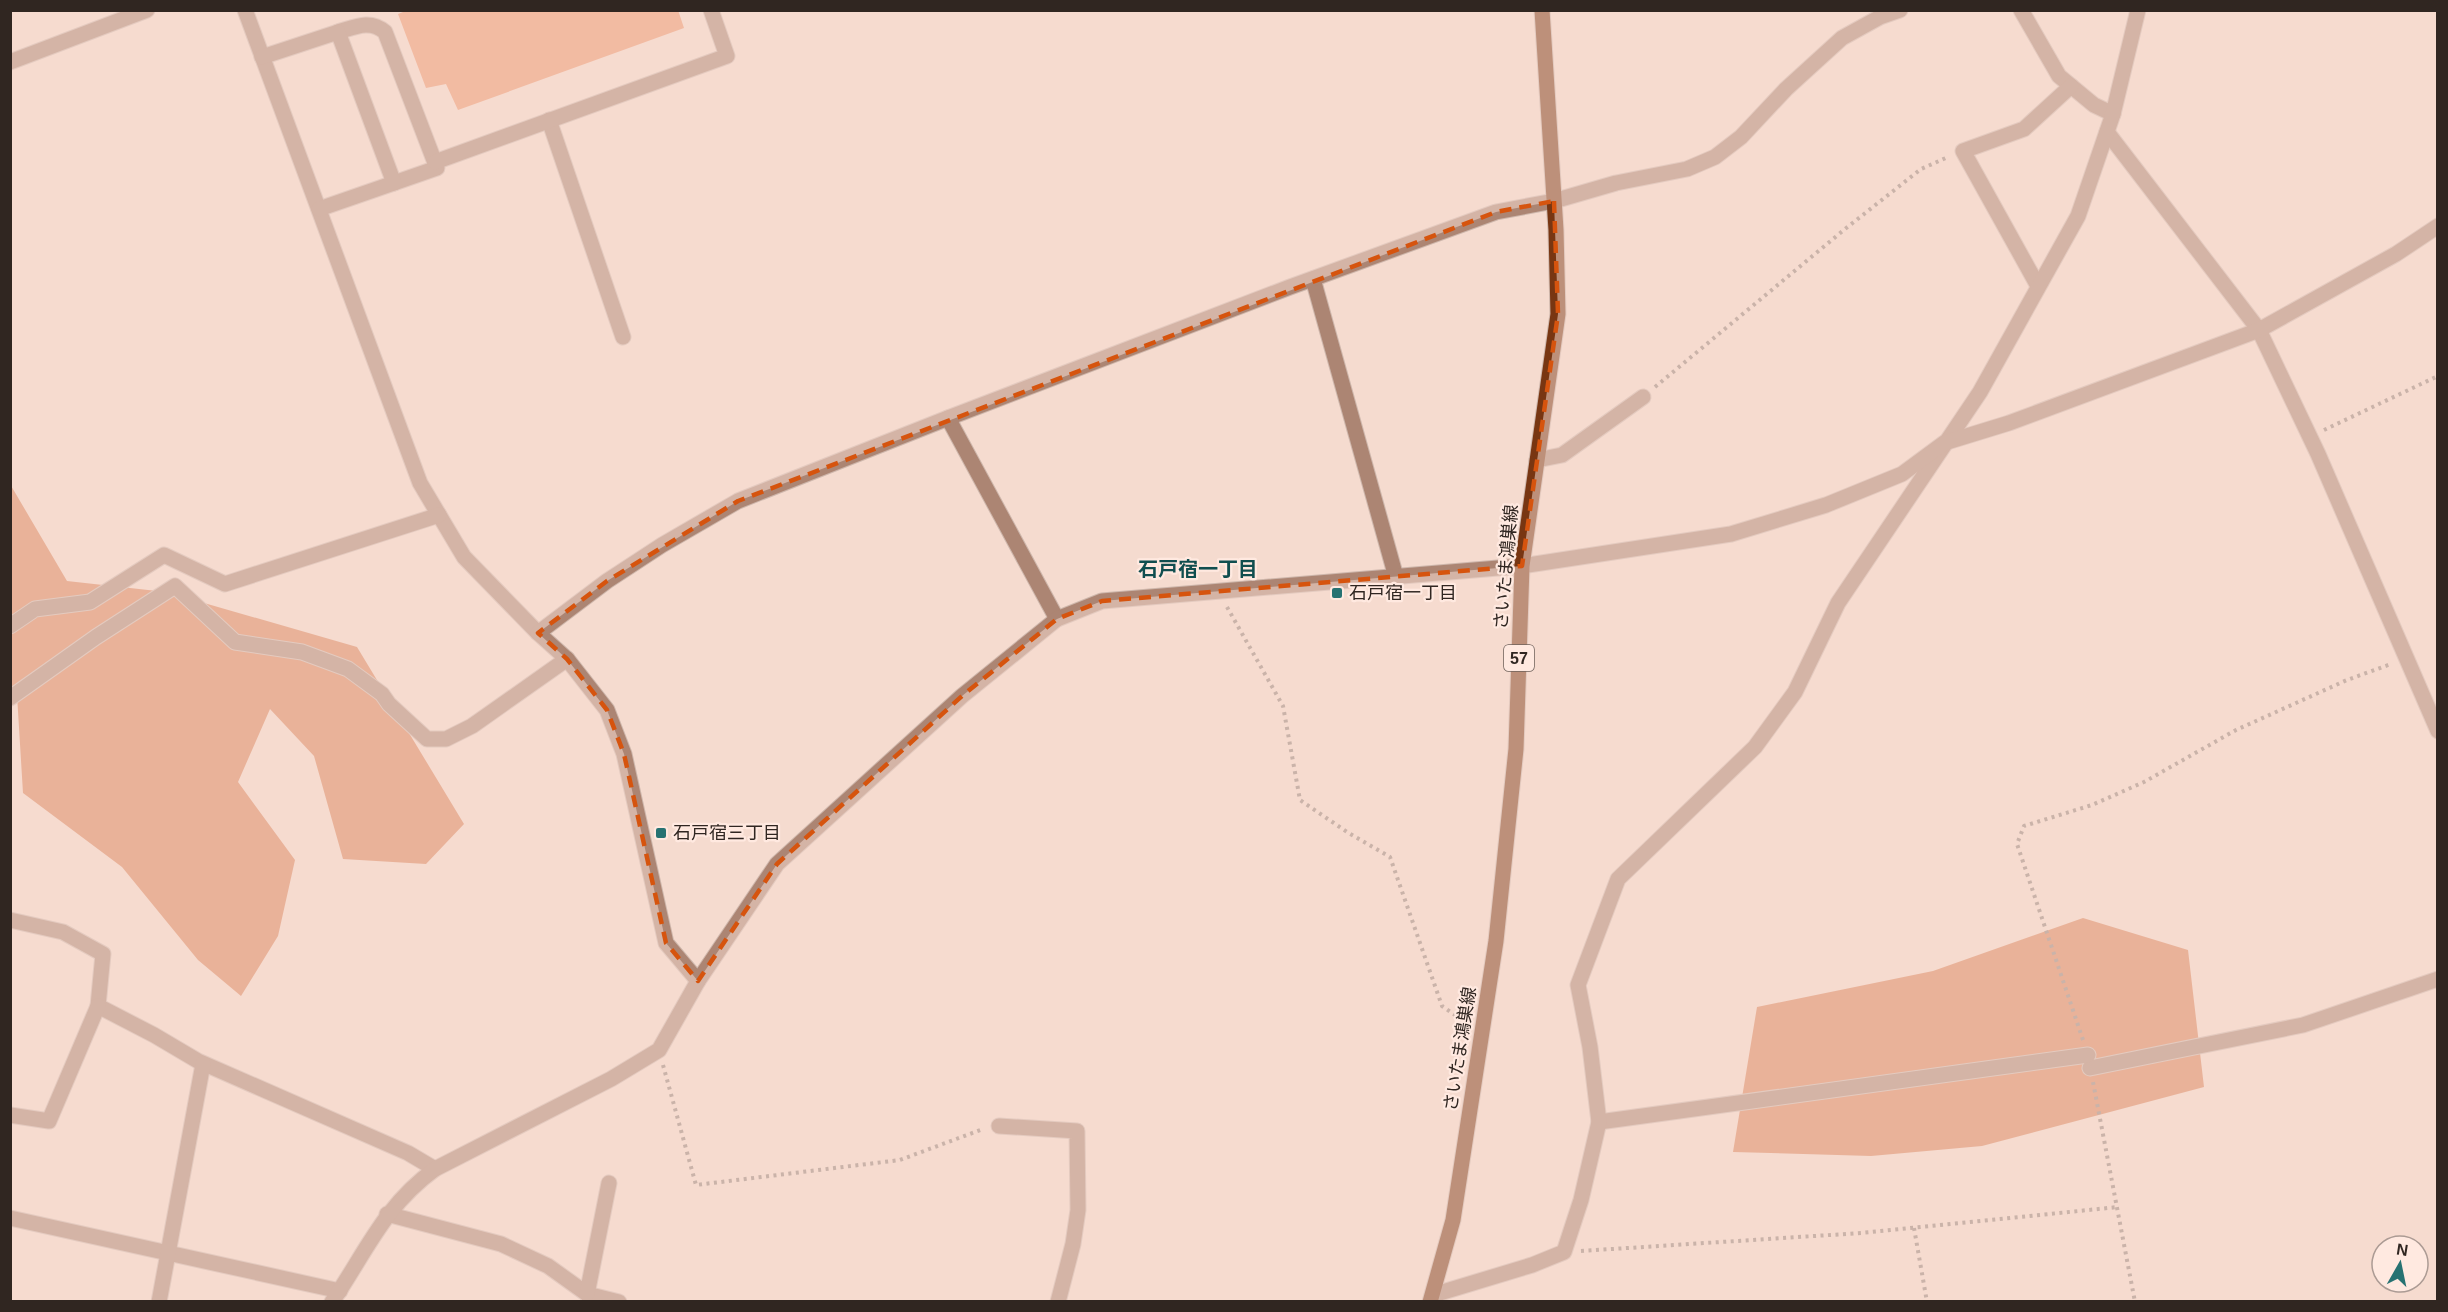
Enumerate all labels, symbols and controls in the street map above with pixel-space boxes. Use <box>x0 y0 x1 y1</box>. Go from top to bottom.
street label: さいたま鴻巣線 <box>1491 504 1521 630</box>
district label: 石戸宿一丁目 <box>1138 558 1258 580</box>
place label: 石戸宿一丁目 <box>1349 583 1457 603</box>
marker: 石戸宿一丁目 <box>1330 586 1344 600</box>
road number: 57 <box>1504 645 1534 671</box>
place label: 石戸宿三丁目 <box>673 823 781 843</box>
marker: 石戸宿三丁目 <box>654 826 668 840</box>
street label: さいたま鴻巣線 <box>1440 985 1480 1113</box>
north arrow <box>2370 1234 2430 1294</box>
text: N <box>2395 1240 2409 1259</box>

